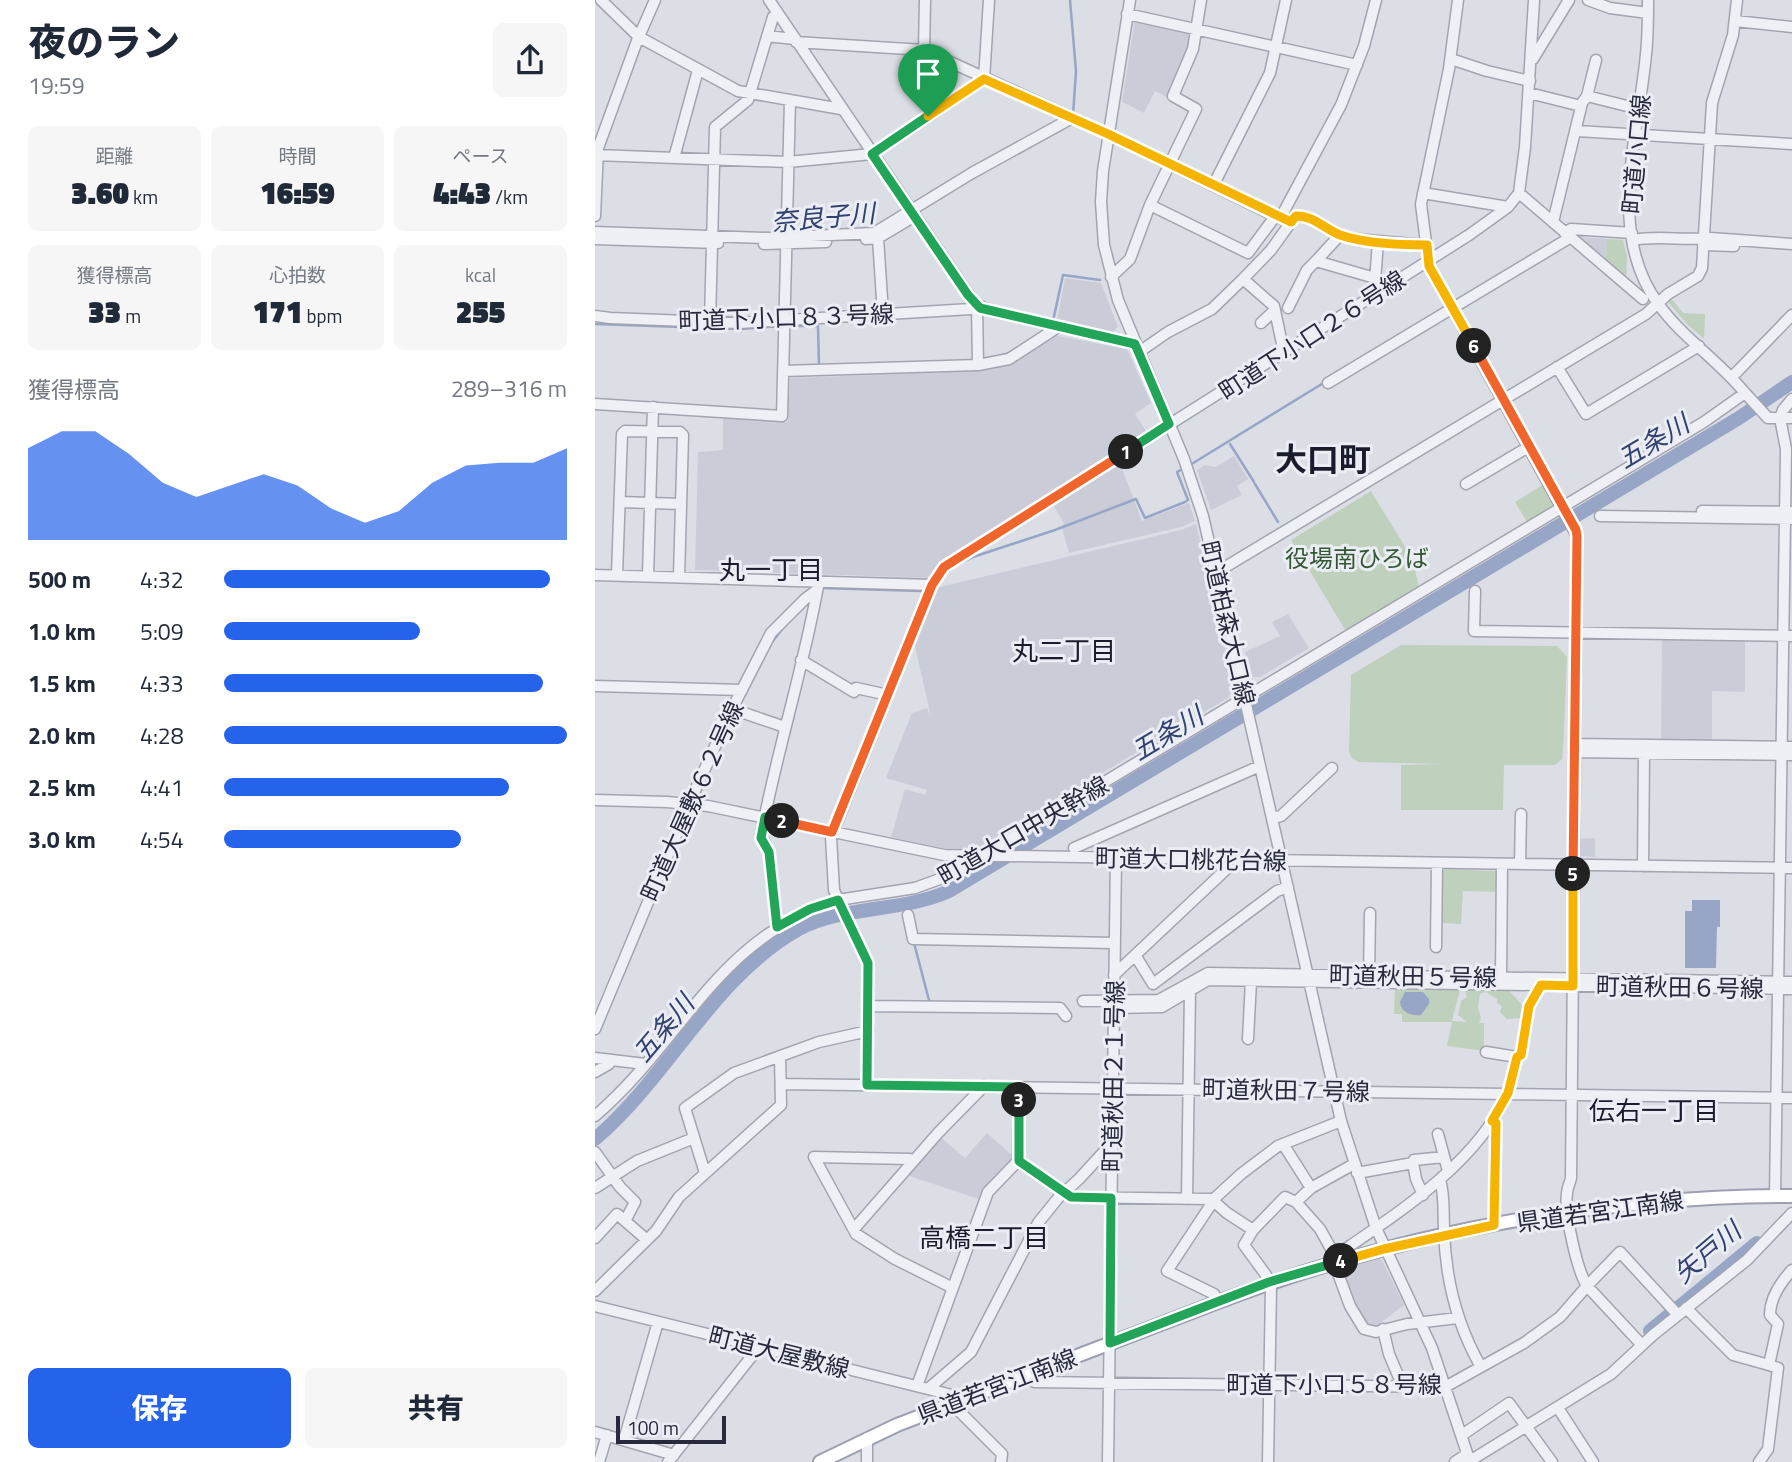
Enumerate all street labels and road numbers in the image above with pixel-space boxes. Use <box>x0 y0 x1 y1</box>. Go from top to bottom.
street label: 町道小口線 <box>1613 93 1659 215</box>
street label: 町道下小口２６号線 <box>1212 261 1412 409</box>
street label: 町道下小口８３号線 <box>677 295 895 339</box>
street label: 町道柏森大口線 <box>1192 537 1264 709</box>
street label: 町道大屋敷６２号線 <box>632 695 752 907</box>
street label: 町道大口中央幹線 <box>931 766 1115 894</box>
street label: 町道大口桃花台線 <box>1095 839 1287 879</box>
street label: 町道秋田５号線 <box>1329 957 1497 995</box>
street label: 町道秋田６号線 <box>1596 968 1764 1006</box>
street label: 町道秋田２１号線 <box>1093 980 1133 1172</box>
street label: 町道秋田７号線 <box>1202 1071 1370 1109</box>
street label: 県道若宮江南線 <box>1514 1181 1686 1241</box>
street label: 町道大屋敷線 <box>705 1317 853 1387</box>
street label: 県道若宮江南線 <box>912 1339 1082 1433</box>
street label: 町道下小口５８号線 <box>1226 1366 1442 1402</box>

